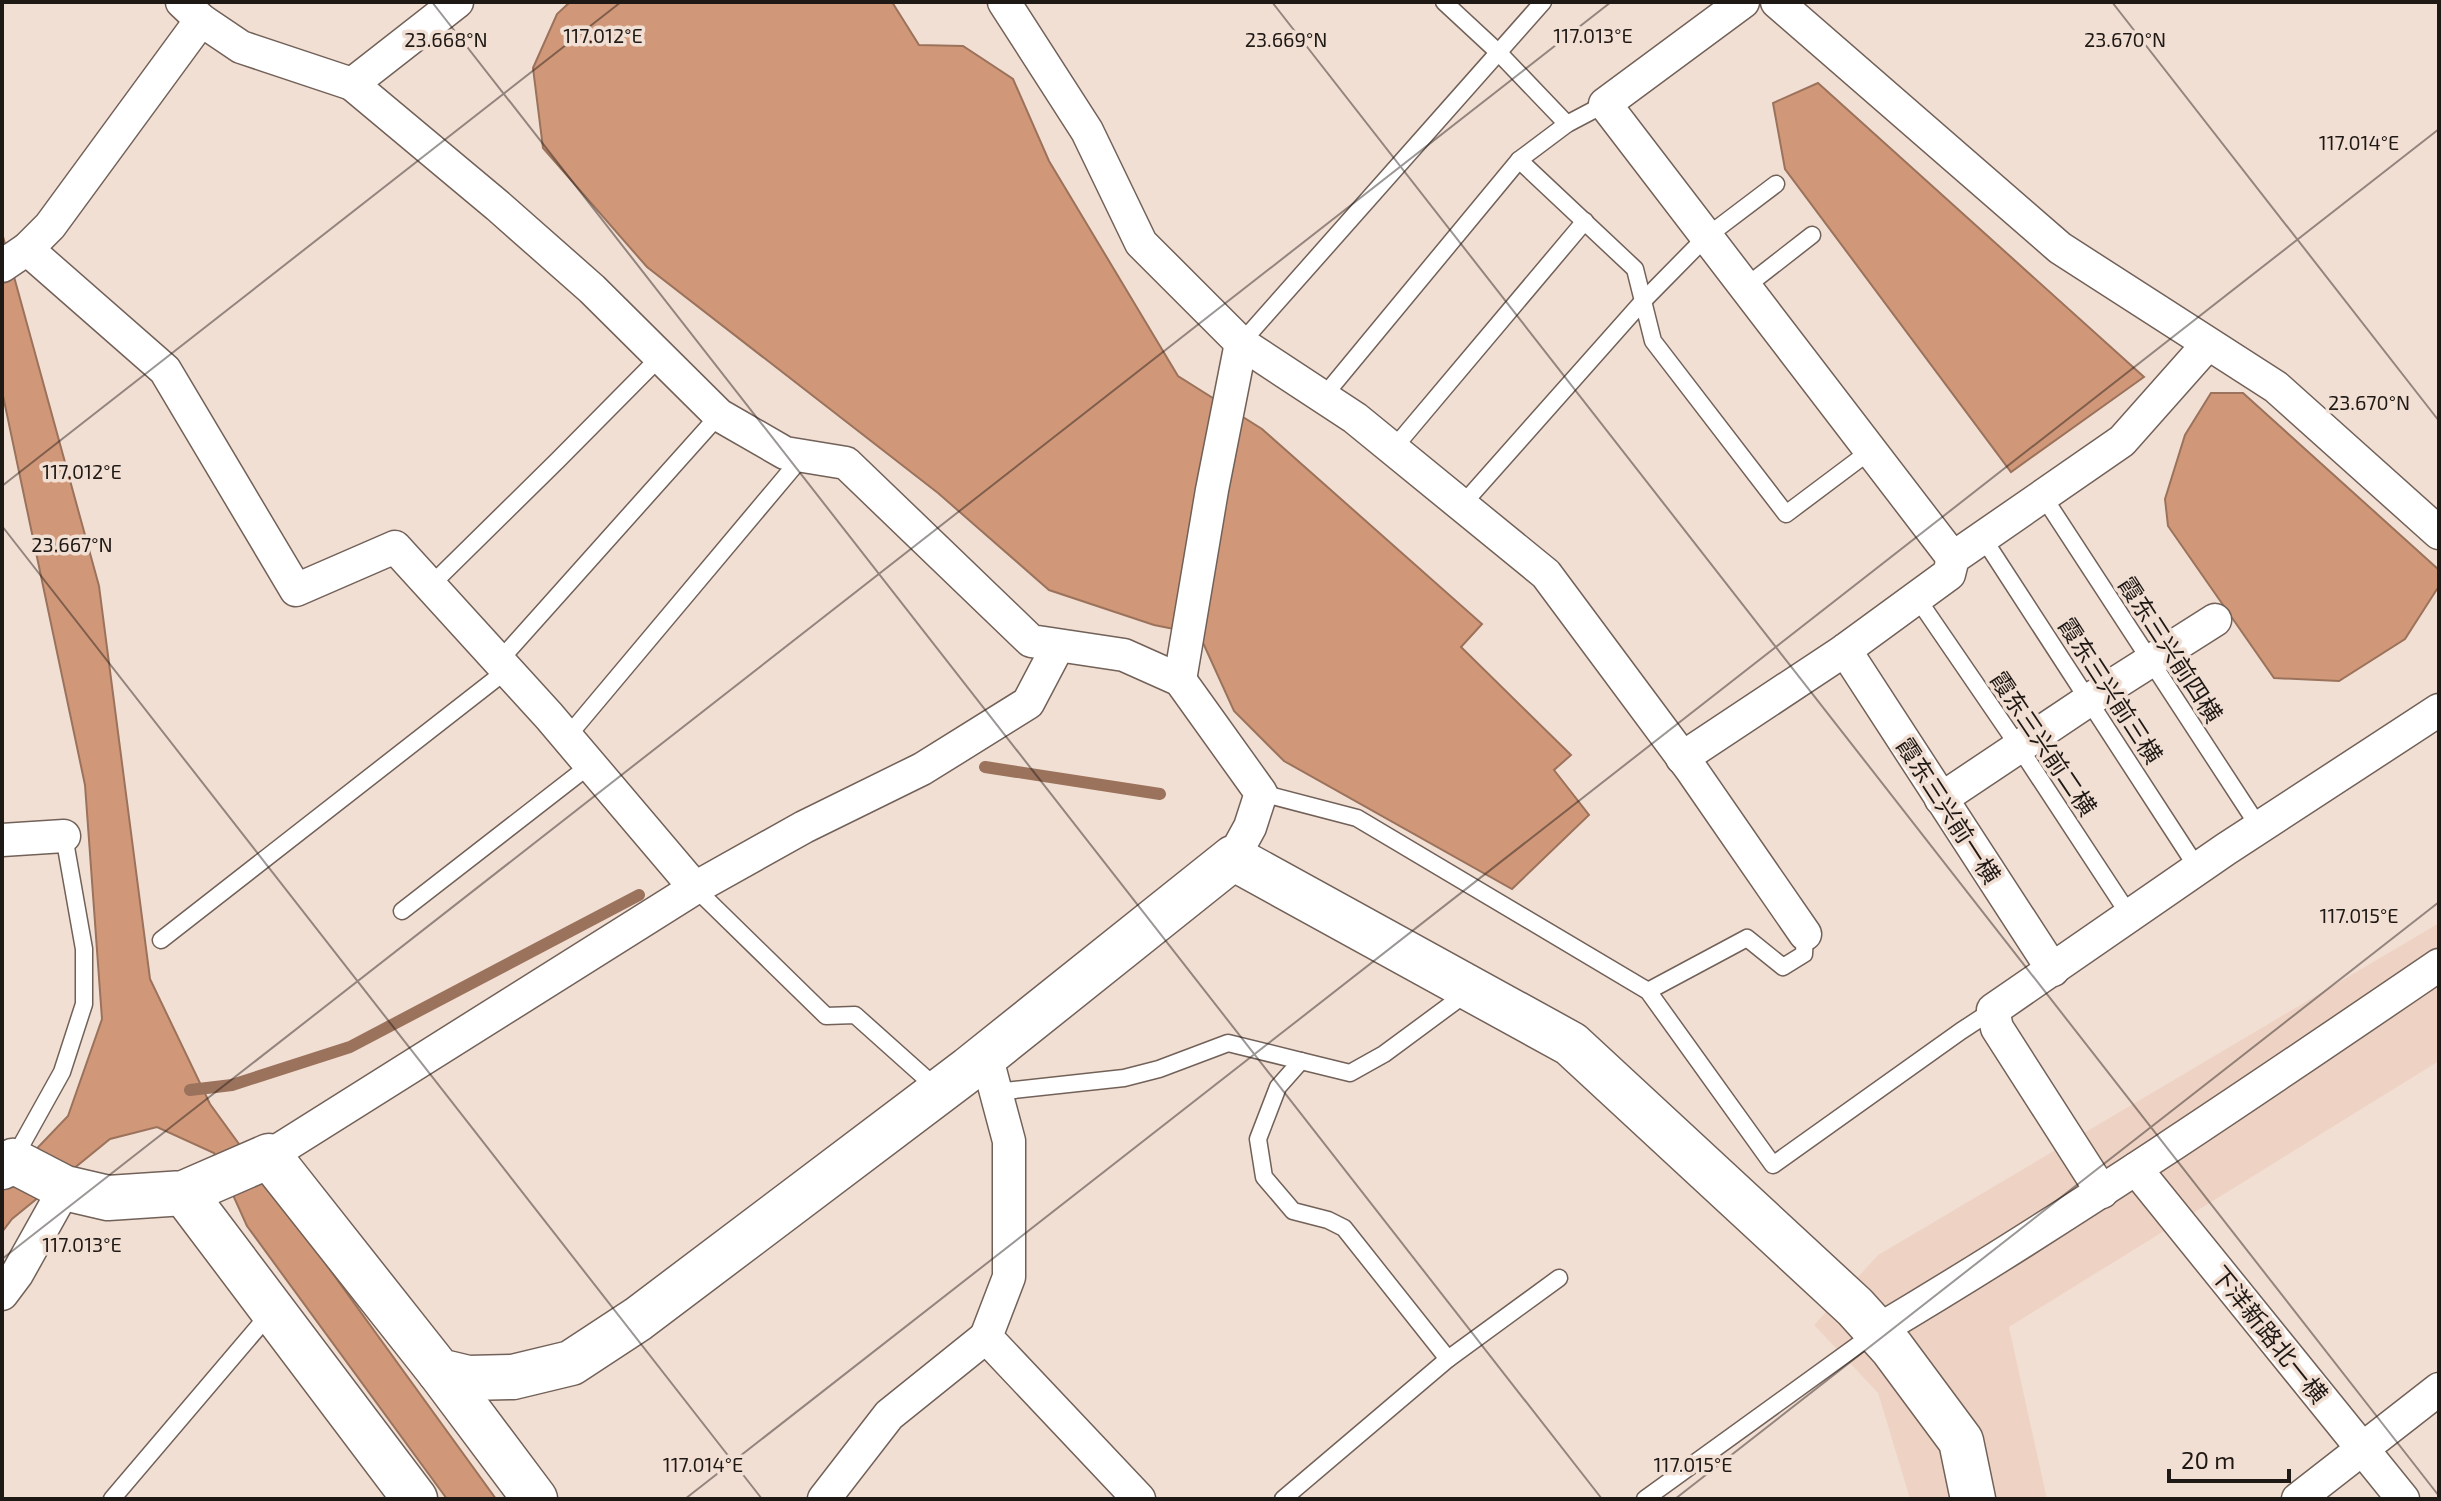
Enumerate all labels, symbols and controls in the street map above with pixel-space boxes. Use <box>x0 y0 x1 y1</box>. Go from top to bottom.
text: 117.012°E <box>563 23 643 47</box>
text: 117.013°E <box>1553 23 1633 47</box>
text: 23.668°N <box>404 27 488 51</box>
text: 23.669°N <box>1245 27 1327 51</box>
text: 23.670°N <box>2084 27 2166 51</box>
text: 117.014°E <box>2319 130 2399 154</box>
text: 23.670°N <box>2328 390 2410 414</box>
text: 117.012°E <box>42 459 122 483</box>
text: 23.667°N <box>31 532 113 556</box>
street label: 霞东三兴前四横 <box>2113 571 2229 727</box>
street label: 霞东三兴前三横 <box>2053 612 2169 768</box>
street label: 霞东三兴前二横 <box>1985 665 2103 821</box>
street label: 霞东三兴前一横 <box>1891 732 2007 888</box>
text: 117.015°E <box>2319 903 2399 927</box>
text: 117.013°E <box>42 1232 122 1256</box>
street label: 下洋新路北一横 <box>2206 1260 2334 1408</box>
scale bar <box>2169 1433 2289 1483</box>
text: 20 m <box>2181 1445 2235 1474</box>
text: 117.014°E <box>663 1452 743 1476</box>
text: 117.015°E <box>1653 1452 1733 1476</box>

